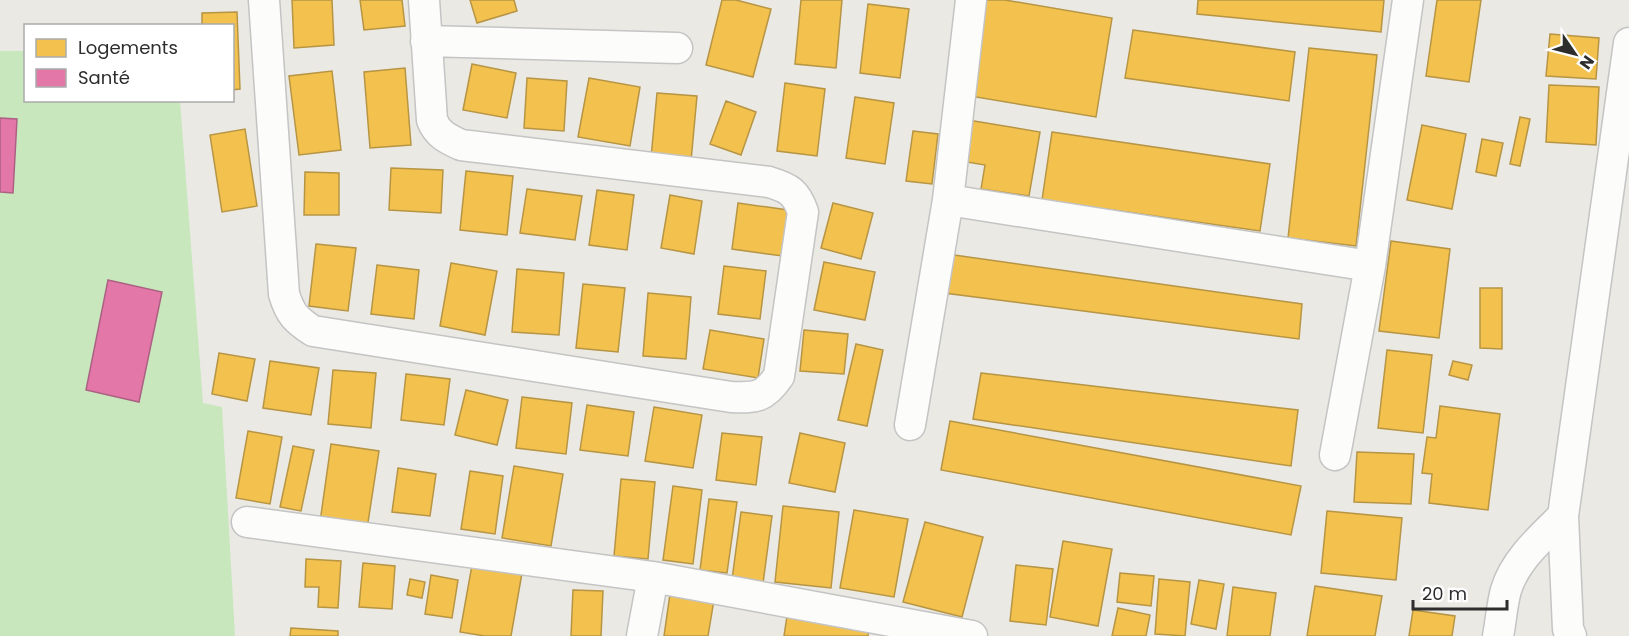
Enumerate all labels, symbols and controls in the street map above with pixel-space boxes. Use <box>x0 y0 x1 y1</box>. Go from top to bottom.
legend <box>24 24 234 102</box>
north arrow <box>1545 24 1605 84</box>
text: Logements <box>78 35 178 60</box>
text: N <box>1574 51 1600 74</box>
text: Santé <box>78 65 130 90</box>
scale bar <box>1413 573 1508 611</box>
text: 20 m <box>1422 581 1467 606</box>

